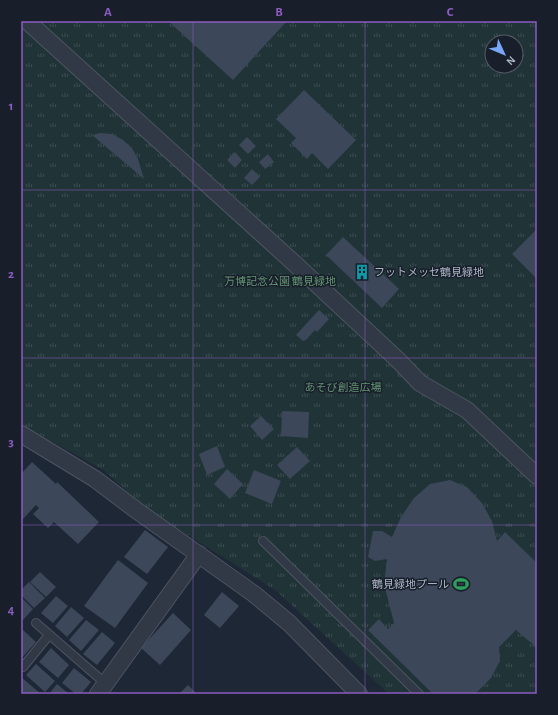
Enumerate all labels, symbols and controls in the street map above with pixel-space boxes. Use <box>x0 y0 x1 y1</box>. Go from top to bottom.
text: A <box>104 6 112 19</box>
text: B <box>275 6 283 19</box>
text: C <box>447 6 454 19</box>
north arrow <box>484 34 524 74</box>
text: N <box>504 54 517 67</box>
text: 1 <box>9 100 13 113</box>
building icon: フットメッセ鶴見緑地 <box>353 263 371 281</box>
place label: フットメッセ鶴見緑地 <box>374 266 484 278</box>
text: 2 <box>8 268 14 281</box>
park label: 万博記念公園 鶴見緑地 <box>224 275 336 287</box>
park label: あそび創造広場 <box>305 381 382 393</box>
text: 3 <box>8 436 14 449</box>
sports icon: 鶴見緑地プール <box>452 575 470 593</box>
place label: 鶴見緑地プール <box>372 578 449 590</box>
text: 4 <box>8 604 15 617</box>

